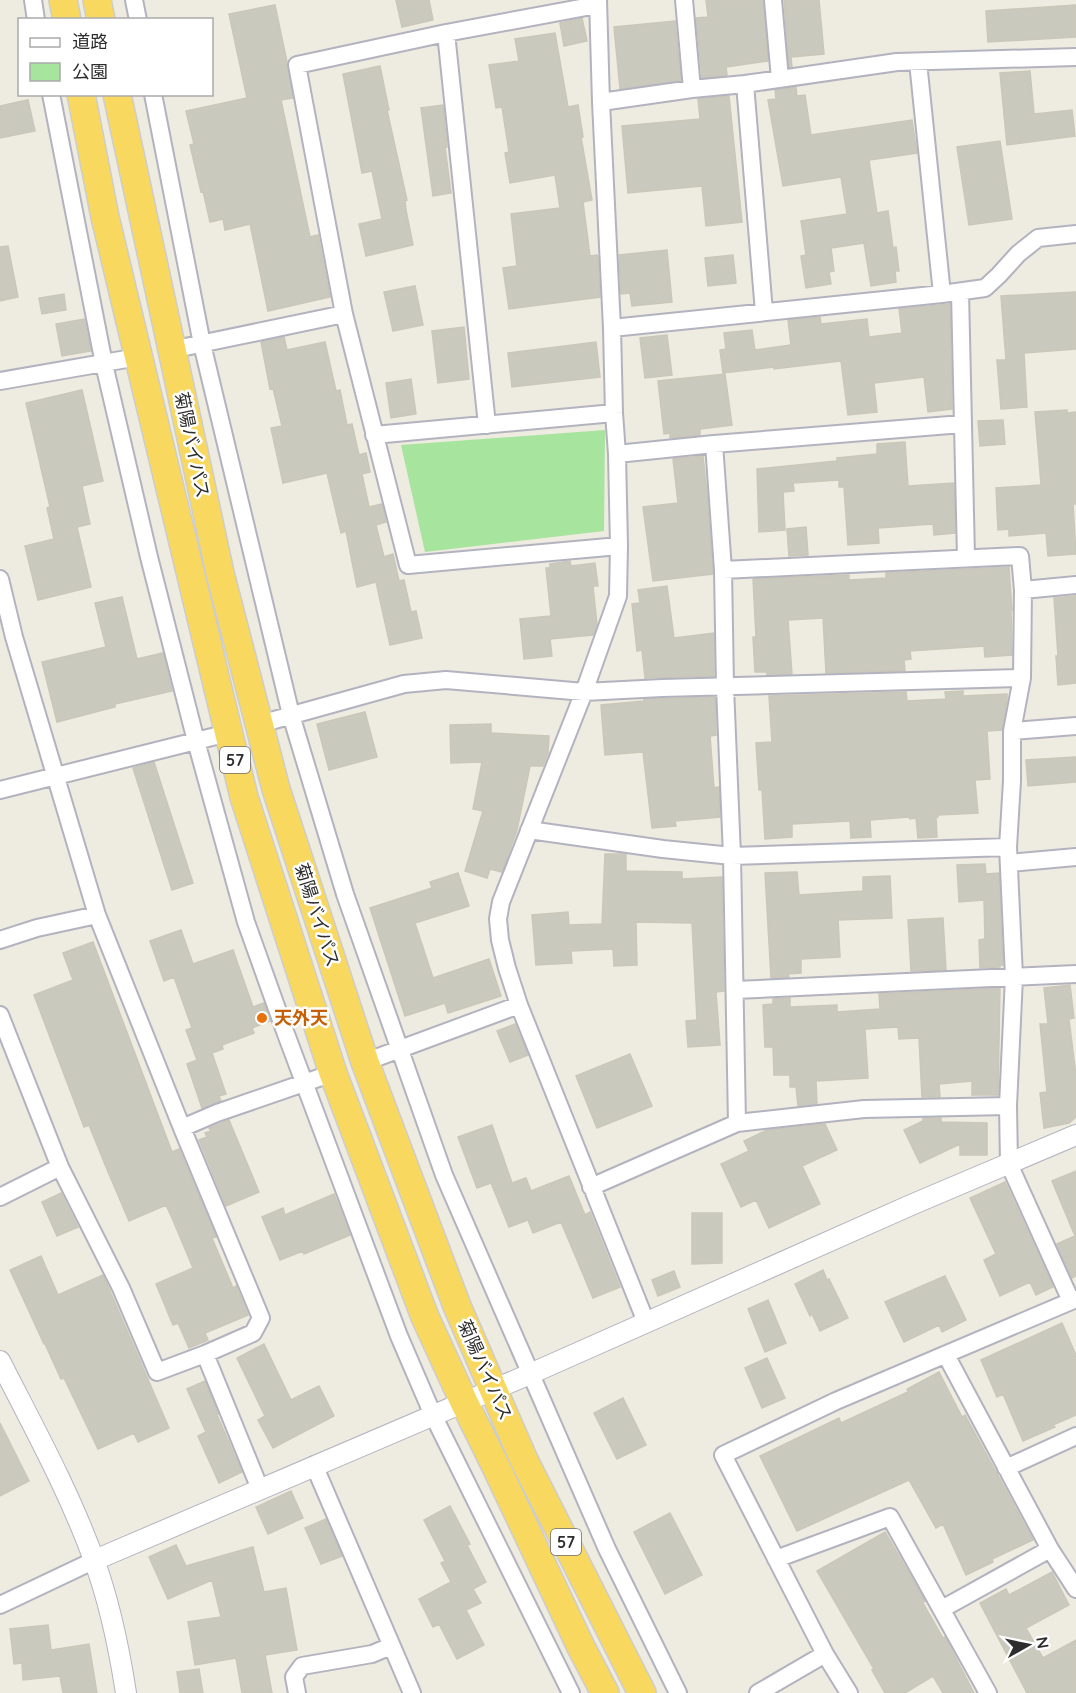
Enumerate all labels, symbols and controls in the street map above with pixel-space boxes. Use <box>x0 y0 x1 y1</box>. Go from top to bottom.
legend <box>18 18 213 96</box>
text: 道路 <box>72 30 108 53</box>
text: 公園 <box>72 60 108 83</box>
street label: 菊陽バイパス <box>170 390 215 500</box>
road number: 57 <box>220 747 250 773</box>
street label: 菊陽バイパス <box>290 860 345 970</box>
place label: 天外天 <box>274 1006 328 1029</box>
marker: 天外天 <box>255 1011 269 1025</box>
street label: 菊陽バイパス <box>453 1316 518 1424</box>
road number: 57 <box>551 1529 581 1555</box>
north arrow <box>998 1615 1058 1675</box>
text: N <box>1032 1635 1054 1650</box>

